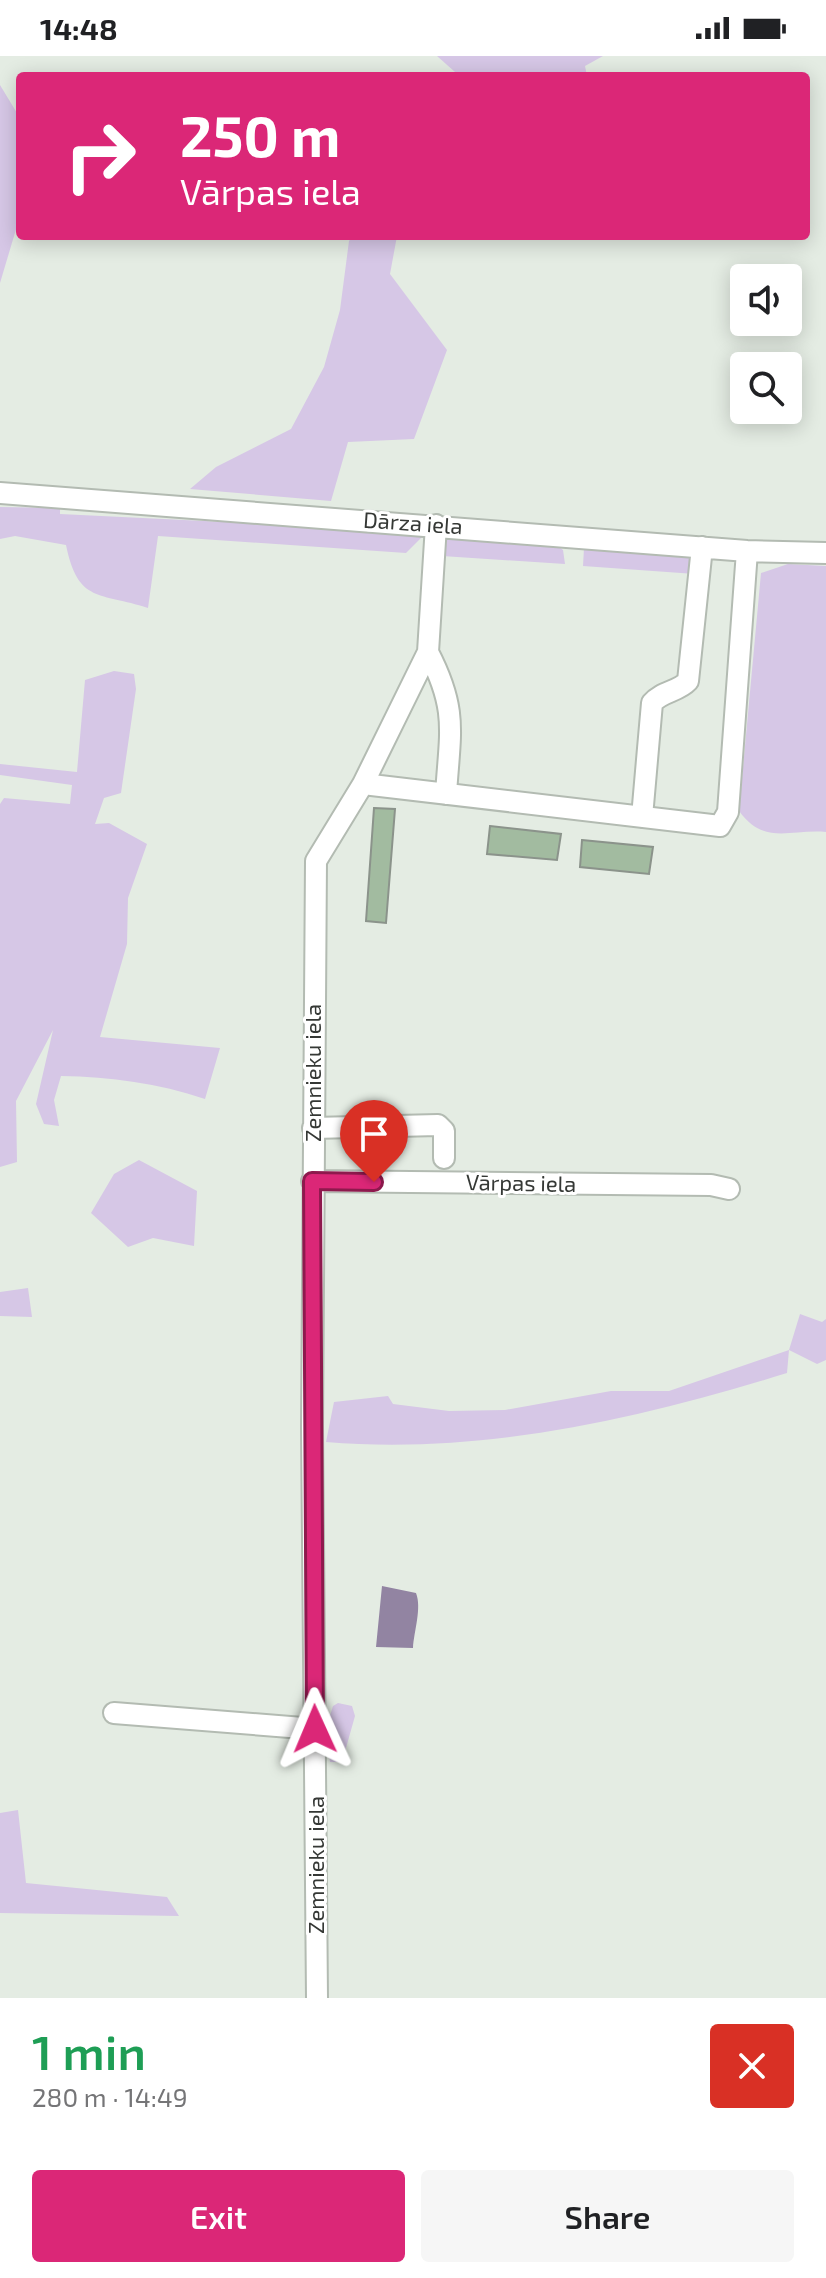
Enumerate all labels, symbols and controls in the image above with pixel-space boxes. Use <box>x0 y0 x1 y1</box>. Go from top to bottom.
text: 14:48 <box>40 10 118 46</box>
text: 250 m <box>180 101 340 168</box>
icon: right <box>48 104 152 208</box>
text: Vārpas iela <box>180 169 361 212</box>
map controls <box>730 264 802 424</box>
button: sound <box>730 264 802 336</box>
button: search <box>730 352 802 424</box>
street label: Dārza iela <box>362 506 464 538</box>
street label: Zemnieku iela <box>299 1004 325 1142</box>
pin <box>340 1100 408 1182</box>
icon: arrive <box>352 1112 396 1156</box>
street label: Vārpas iela <box>466 1168 576 1196</box>
position arrow <box>273 1687 357 1771</box>
street label: Zemnieku iela <box>302 1796 328 1934</box>
text: 1 min <box>32 2022 146 2080</box>
button: close <box>710 2024 794 2108</box>
text: 280 m · 14:49 <box>32 2081 188 2112</box>
button: Exit <box>32 2170 405 2262</box>
button: Share <box>421 2170 794 2262</box>

